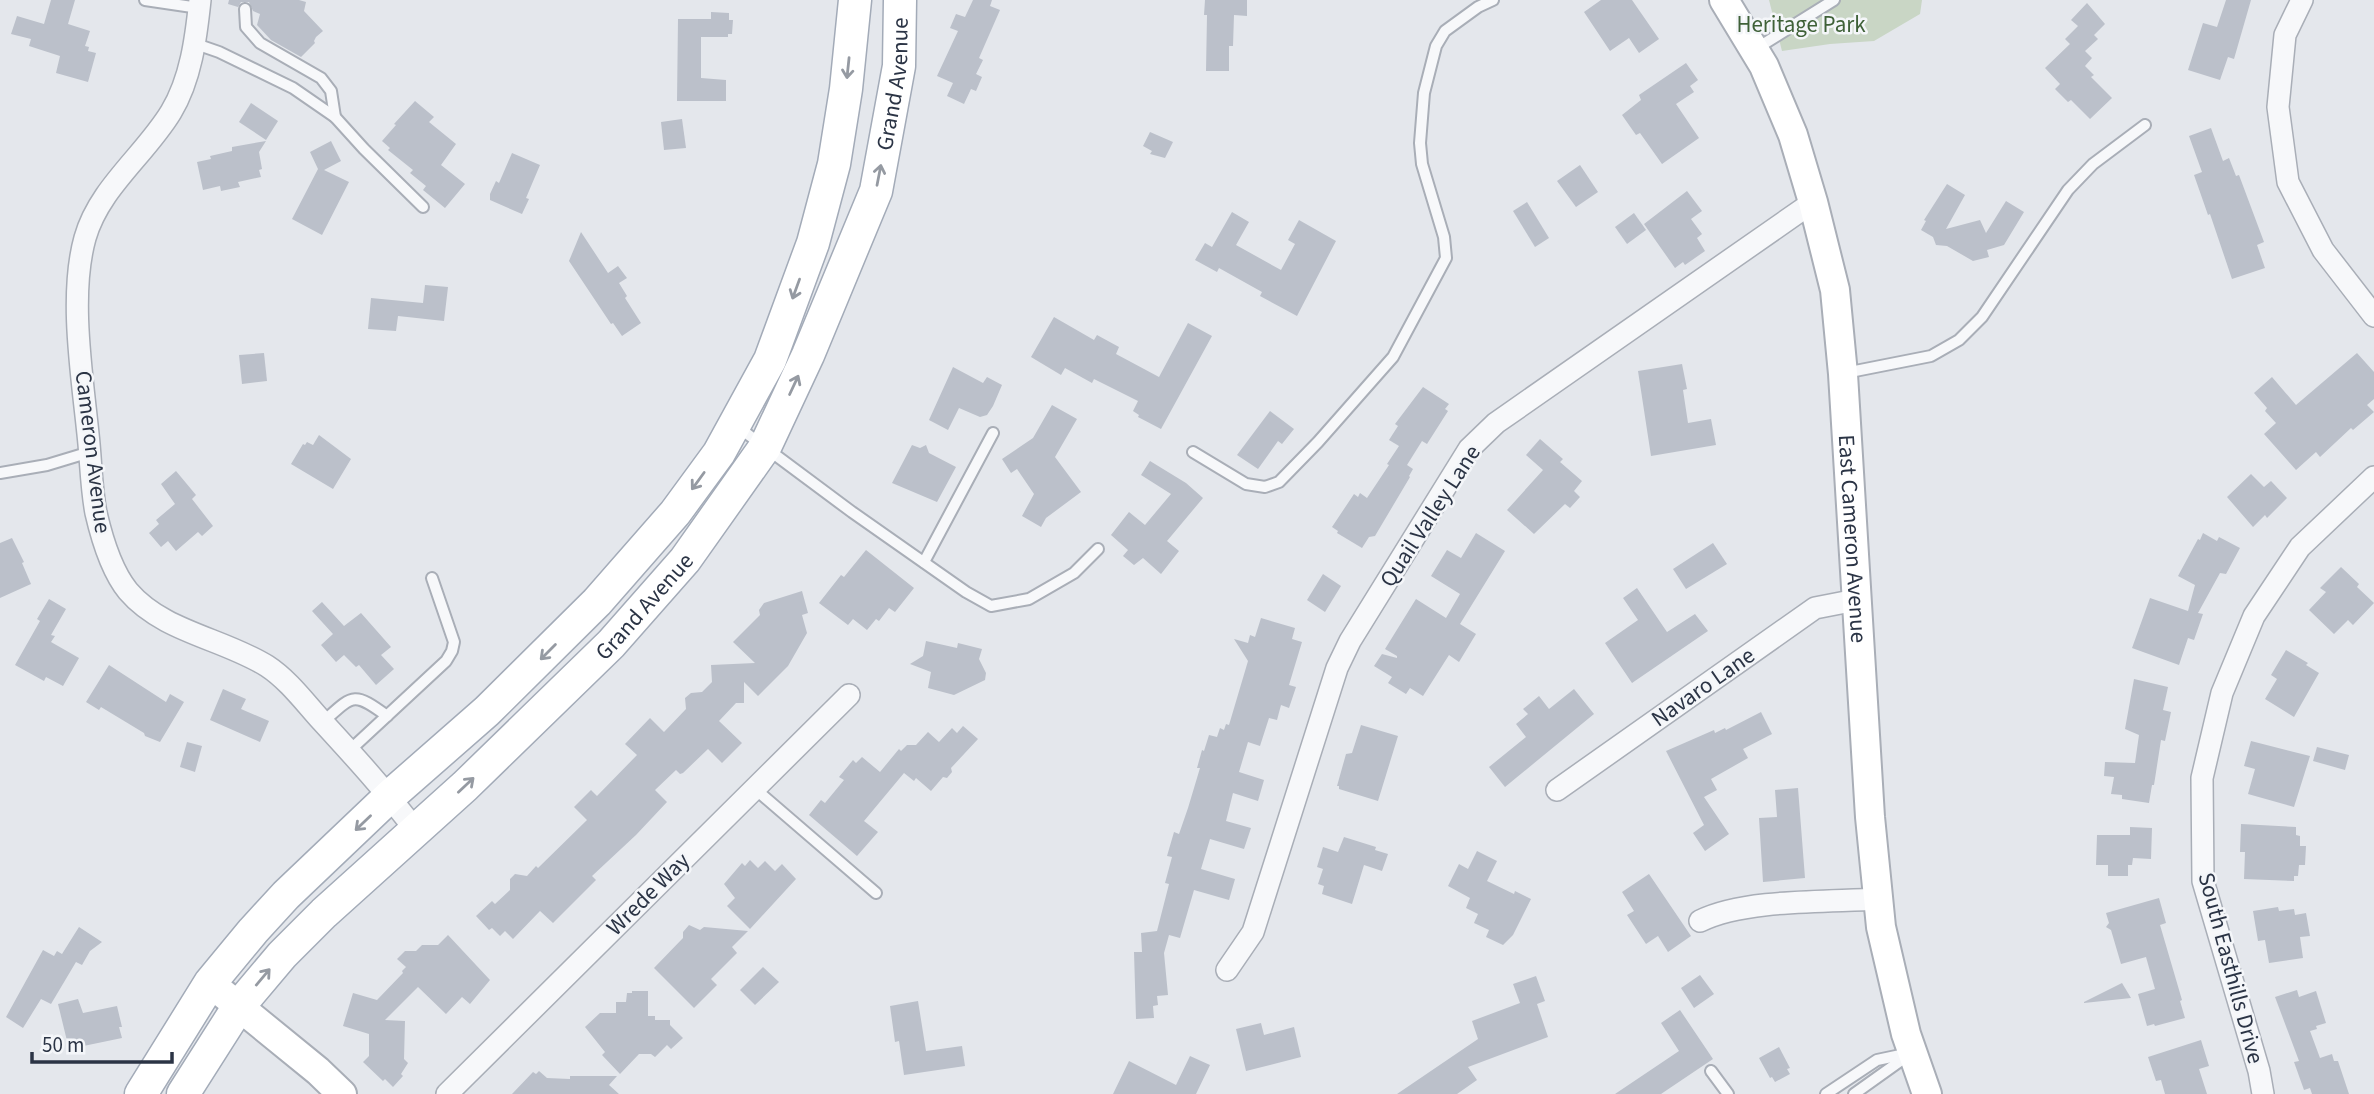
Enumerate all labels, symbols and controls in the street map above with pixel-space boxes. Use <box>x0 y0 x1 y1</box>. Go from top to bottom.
park label: Heritage Park <box>1736 8 1866 41</box>
street label: Grand Avenue <box>867 17 916 153</box>
one-way arrow <box>842 56 855 79</box>
one-way arrow <box>873 164 886 187</box>
one-way arrow <box>789 277 801 299</box>
street label: Cameron Avenue <box>67 369 119 535</box>
one-way arrow <box>788 375 801 396</box>
street label: East Cameron Avenue <box>1830 433 1876 644</box>
street label: Quail Valley Lane <box>1372 438 1488 594</box>
one-way arrow <box>691 471 705 490</box>
street label: Grand Avenue <box>587 545 701 668</box>
street label: Navaro Lane <box>1644 639 1762 735</box>
one-way arrow <box>539 643 556 660</box>
one-way arrow <box>457 776 474 793</box>
one-way arrow <box>354 814 371 831</box>
street label: Wrede Way <box>599 845 697 943</box>
street label: South Easthills Drive <box>2190 869 2272 1067</box>
one-way arrow <box>255 969 271 987</box>
scale bar <box>32 1020 172 1064</box>
text: 50 m <box>42 1030 84 1060</box>

